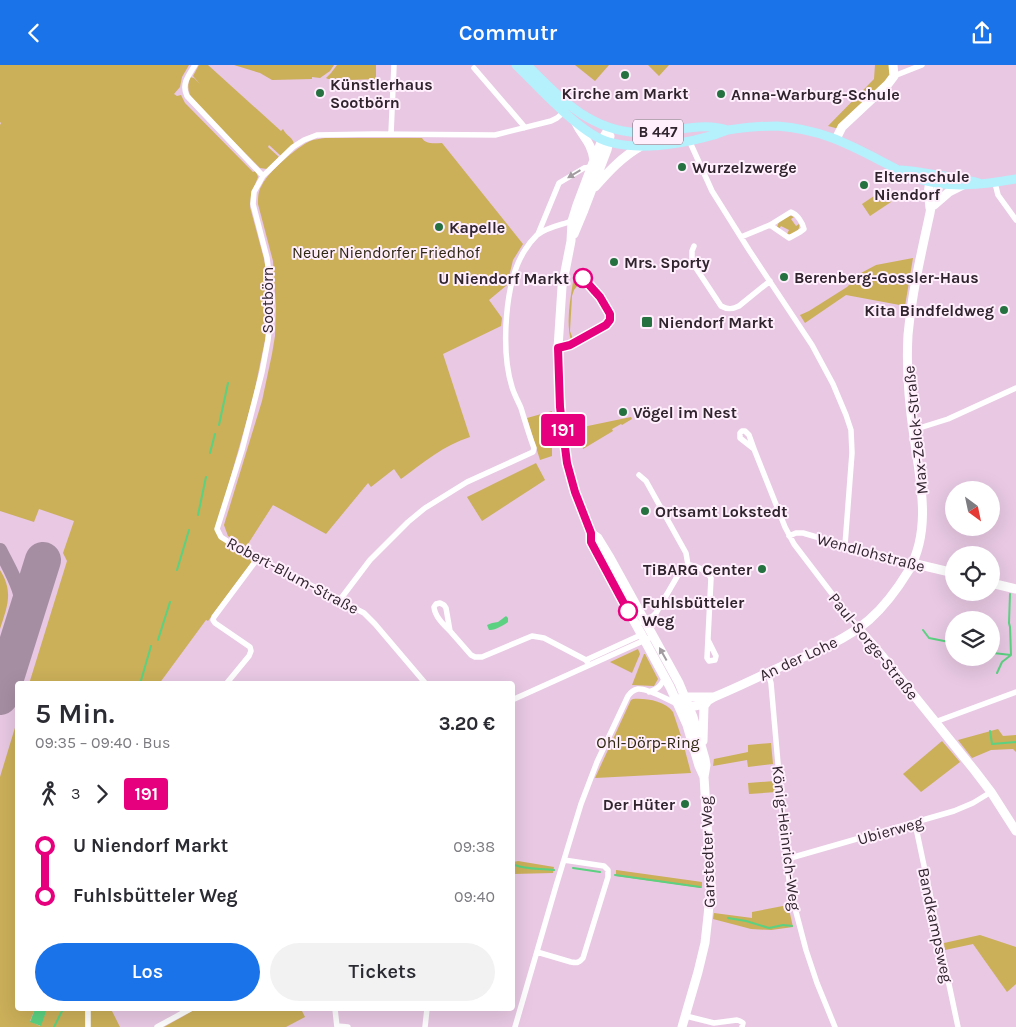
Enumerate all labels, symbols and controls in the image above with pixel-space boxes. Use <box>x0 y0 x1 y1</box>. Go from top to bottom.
icon: back <box>20 19 48 47</box>
icon: share <box>968 19 996 47</box>
text: Commutr <box>459 20 557 46</box>
marker: Kirche am Markt <box>619 69 631 81</box>
place label: Künstlerhaus Sootbörn <box>330 75 433 112</box>
place label: Kirche am Markt <box>562 84 688 103</box>
place label: Anna-Warburg-Schule <box>731 85 900 104</box>
marker: Künstlerhaus Sootbörn <box>314 87 326 99</box>
marker: Anna-Warburg-Schule <box>715 88 727 100</box>
road number: B 447 <box>633 119 683 145</box>
place label: Wurzelzwerge <box>692 158 797 177</box>
marker: Wurzelzwerge <box>676 161 688 173</box>
place label: Elternschule Niendorf <box>874 167 970 204</box>
one-way arrow <box>568 169 581 178</box>
marker: Elternschule Niendorf <box>858 179 870 191</box>
place label: Kapelle <box>449 218 505 237</box>
marker: Kapelle <box>433 221 445 233</box>
park label: Neuer Niendorfer Friedhof <box>292 243 481 262</box>
place label: Mrs. Sporty <box>624 253 710 272</box>
marker: Mrs. Sporty <box>608 256 620 268</box>
street label: Sootbörn <box>258 267 277 333</box>
marker: U Niendorf Markt <box>573 268 593 288</box>
place label: Berenberg-Gossler-Haus <box>794 268 979 287</box>
place label: U Niendorf Markt <box>438 269 569 288</box>
marker: Berenberg-Gossler-Haus <box>778 271 790 283</box>
place label: Kita Bindfeldweg <box>864 301 994 320</box>
marker: Kita Bindfeldweg <box>998 304 1010 316</box>
place label: Niendorf Markt <box>658 313 774 332</box>
marker: Niendorf Markt <box>640 315 654 329</box>
street label: Max-Zelck-Straße <box>899 365 932 495</box>
place label: Vögel im Nest <box>633 403 737 422</box>
marker: Vögel im Nest <box>617 406 629 418</box>
line badge: 191 <box>534 414 592 446</box>
text: 191 <box>551 419 575 441</box>
north arrow <box>945 481 1000 536</box>
map controls <box>945 481 1000 666</box>
place label: Ortsamt Lokstedt <box>655 502 788 521</box>
marker: Ortsamt Lokstedt <box>639 505 651 517</box>
street label: Wendlohstraße <box>815 529 927 576</box>
street label: Robert-Blum-Straße <box>224 533 362 618</box>
button: locate <box>945 546 1000 601</box>
place label: TiBARG Center <box>643 560 753 579</box>
marker: TiBARG Center <box>756 563 768 575</box>
street label: Paul-Sorge-Straße <box>825 589 923 704</box>
place label: Fuhlsbütteler Weg <box>642 593 745 630</box>
marker: Fuhlsbütteler Weg <box>618 601 638 621</box>
button: layers <box>945 611 1000 666</box>
street label: An der Lohe <box>756 632 840 685</box>
one-way arrow <box>659 646 667 661</box>
text: 5 Min. <box>35 697 114 730</box>
text: 3.20 € <box>439 713 495 735</box>
text: 09:35 – 09:40 · Bus <box>35 733 171 752</box>
park label: Ohl-Dörp-Ring <box>596 733 700 752</box>
street label: König-Heinrich-Weg <box>768 764 805 912</box>
icon: walk <box>35 780 63 808</box>
icon: forward <box>88 780 116 808</box>
text: 191 <box>134 783 158 805</box>
text: 3 <box>71 784 80 803</box>
place label: Der Hüter <box>603 795 676 814</box>
street label: Garstedter Weg <box>696 796 719 908</box>
marker: Der Hüter <box>679 798 691 810</box>
street label: Ubierweg <box>855 812 925 849</box>
text: U Niendorf Markt <box>73 835 228 857</box>
text: 09:38 <box>453 837 495 856</box>
street label: Bandkampsweg <box>914 866 957 984</box>
text: Fuhlsbütteler Weg <box>73 885 238 907</box>
text: 09:40 <box>454 887 495 906</box>
button: Los <box>35 943 260 1001</box>
button: Tickets <box>270 943 495 1001</box>

